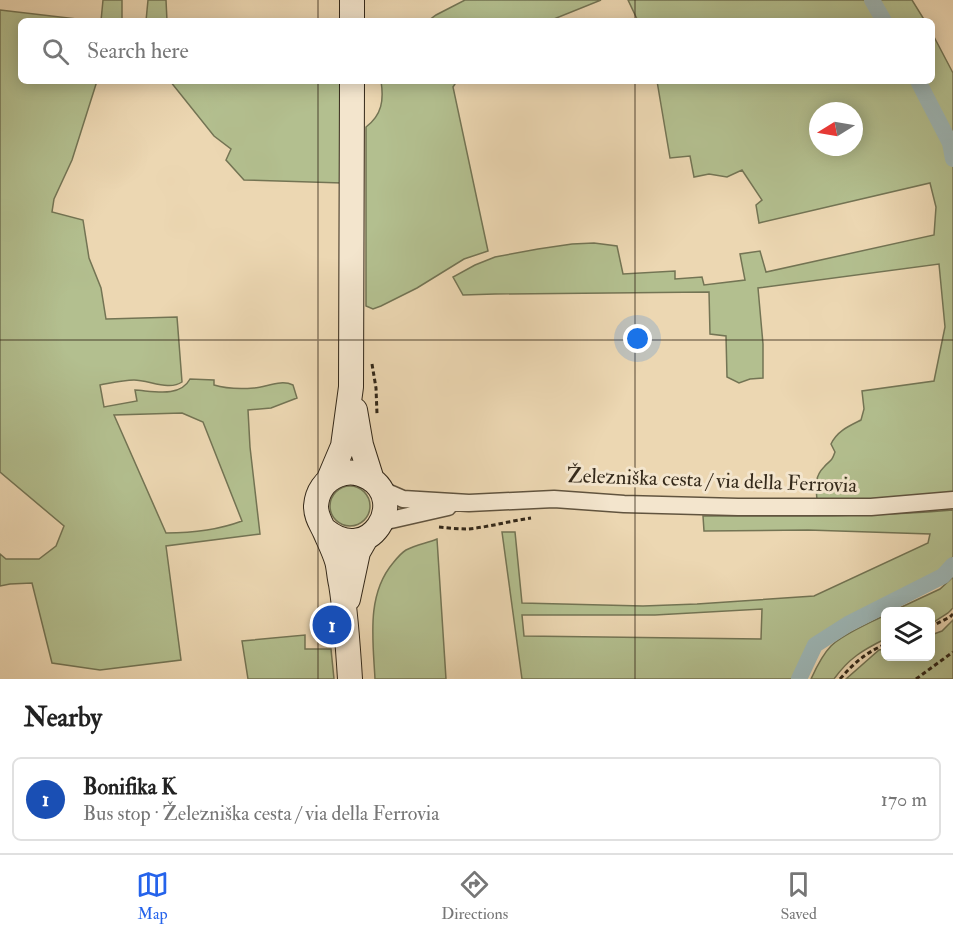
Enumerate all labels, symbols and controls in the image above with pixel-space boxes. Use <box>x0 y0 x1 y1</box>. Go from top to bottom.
search box <box>18 18 935 84</box>
icon: search <box>39 35 72 68</box>
text: Search here <box>87 37 189 65</box>
north arrow <box>809 102 863 156</box>
your location <box>623 324 652 353</box>
street label: Železniška cesta / via della Ferrovia <box>566 462 858 499</box>
pin: 1 <box>312 602 352 648</box>
map controls <box>881 607 935 661</box>
button: layers <box>881 607 935 661</box>
text: Nearby <box>24 702 102 734</box>
text: Bonifika K <box>83 773 177 801</box>
text: 1 <box>42 787 49 812</box>
text: 170 m <box>881 787 927 812</box>
text: Bus stop · Železniška cesta / via della Ferrovia <box>83 801 439 826</box>
tab: Map <box>136 868 169 924</box>
tab: Directions <box>441 868 508 924</box>
tab: Saved <box>780 868 817 924</box>

